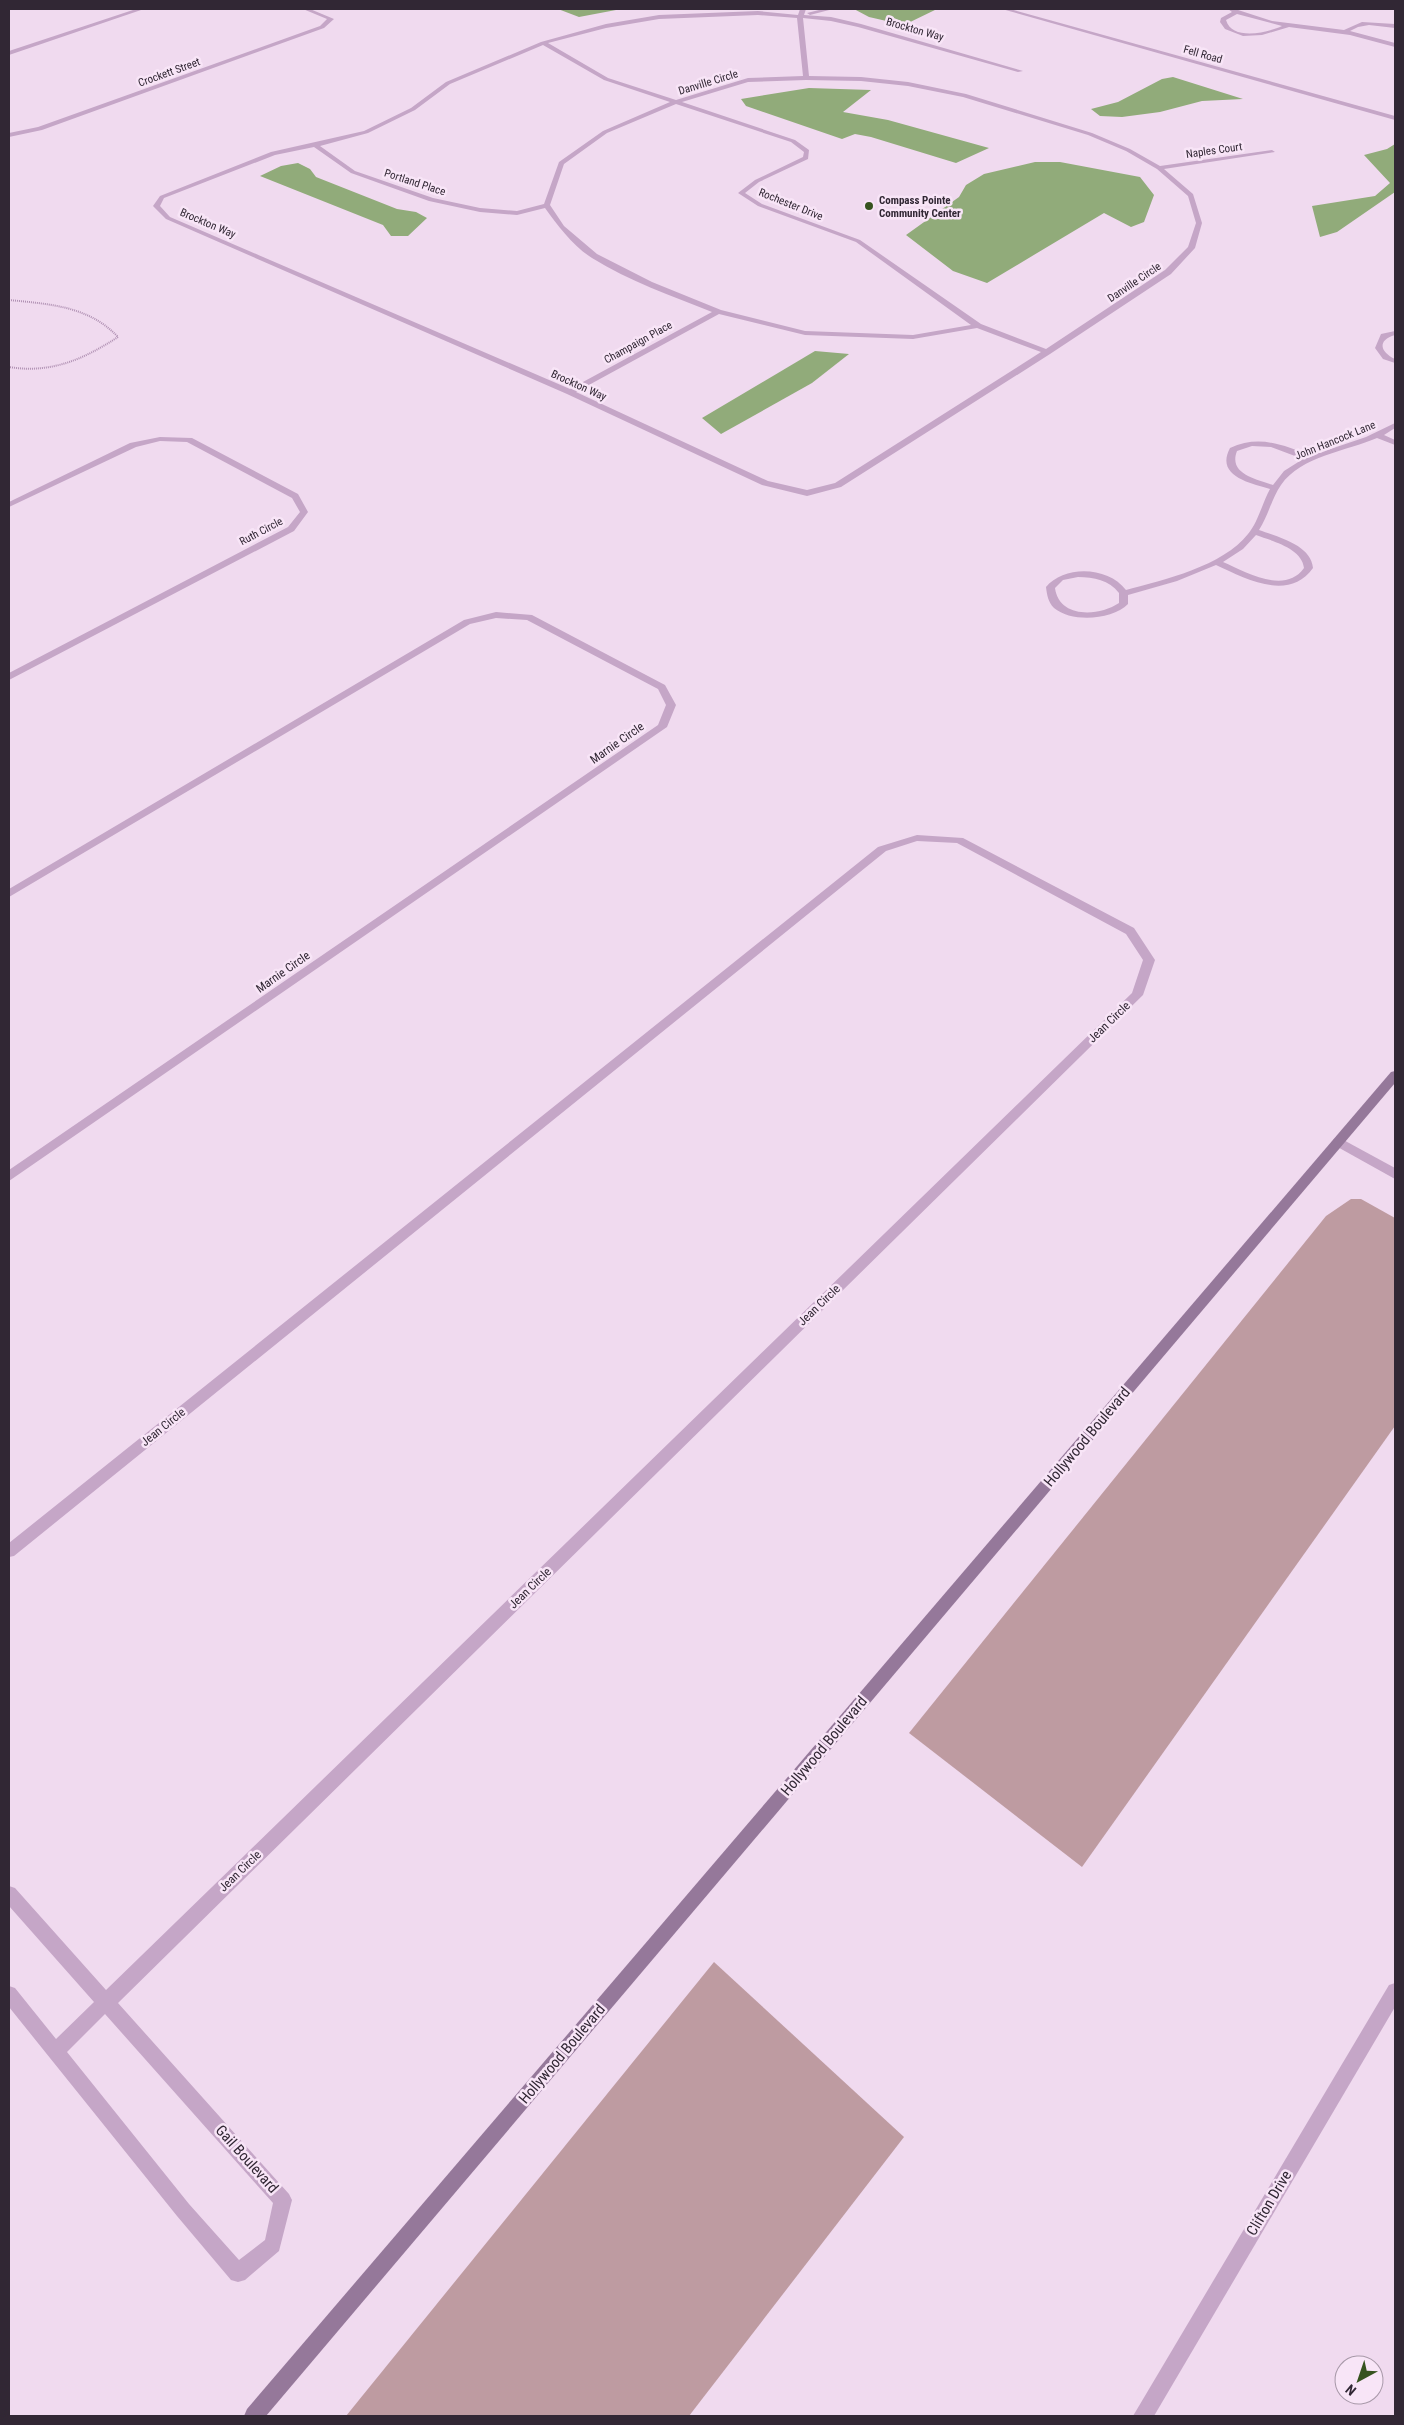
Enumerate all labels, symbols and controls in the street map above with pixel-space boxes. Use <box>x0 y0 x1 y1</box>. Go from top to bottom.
street label: Brockton Way <box>885 15 946 44</box>
street label: Fell Road <box>1182 43 1224 66</box>
street label: Crockett Street <box>136 55 202 90</box>
street label: Danville Circle <box>677 67 740 98</box>
street label: Naples Court <box>1185 140 1243 161</box>
street label: Portland Place <box>383 166 447 198</box>
street label: Rochester Drive <box>757 186 825 223</box>
place label: Compass Pointe Community Center <box>879 194 961 220</box>
marker: Compass Pointe Community Center <box>863 200 875 212</box>
street label: Brockton Way <box>178 206 238 241</box>
street label: Danville Circle <box>1105 260 1163 305</box>
street label: Champaign Place <box>602 318 675 366</box>
street label: Brockton Way <box>549 367 609 404</box>
street label: John Hancock Lane <box>1293 418 1377 463</box>
street label: Ruth Circle <box>237 515 285 548</box>
street label: Marnie Circle <box>587 719 647 767</box>
street label: Marnie Circle <box>253 948 313 996</box>
street label: Jean Circle <box>1085 998 1133 1045</box>
street label: Jean Circle <box>795 1281 843 1328</box>
street label: Hollywood Boulevard <box>1040 1384 1134 1490</box>
street label: Jean Circle <box>138 1405 188 1449</box>
street label: Jean Circle <box>506 1564 554 1611</box>
street label: Hollywood Boulevard <box>777 1693 871 1799</box>
street label: Jean Circle <box>216 1847 264 1894</box>
street label: Hollywood Boulevard <box>515 2001 609 2107</box>
street label: Gail Boulevard <box>212 2121 282 2197</box>
street label: Clifton Drive <box>1243 2167 1295 2239</box>
north arrow <box>1334 2355 1384 2405</box>
text: N <box>1342 2381 1359 2399</box>

